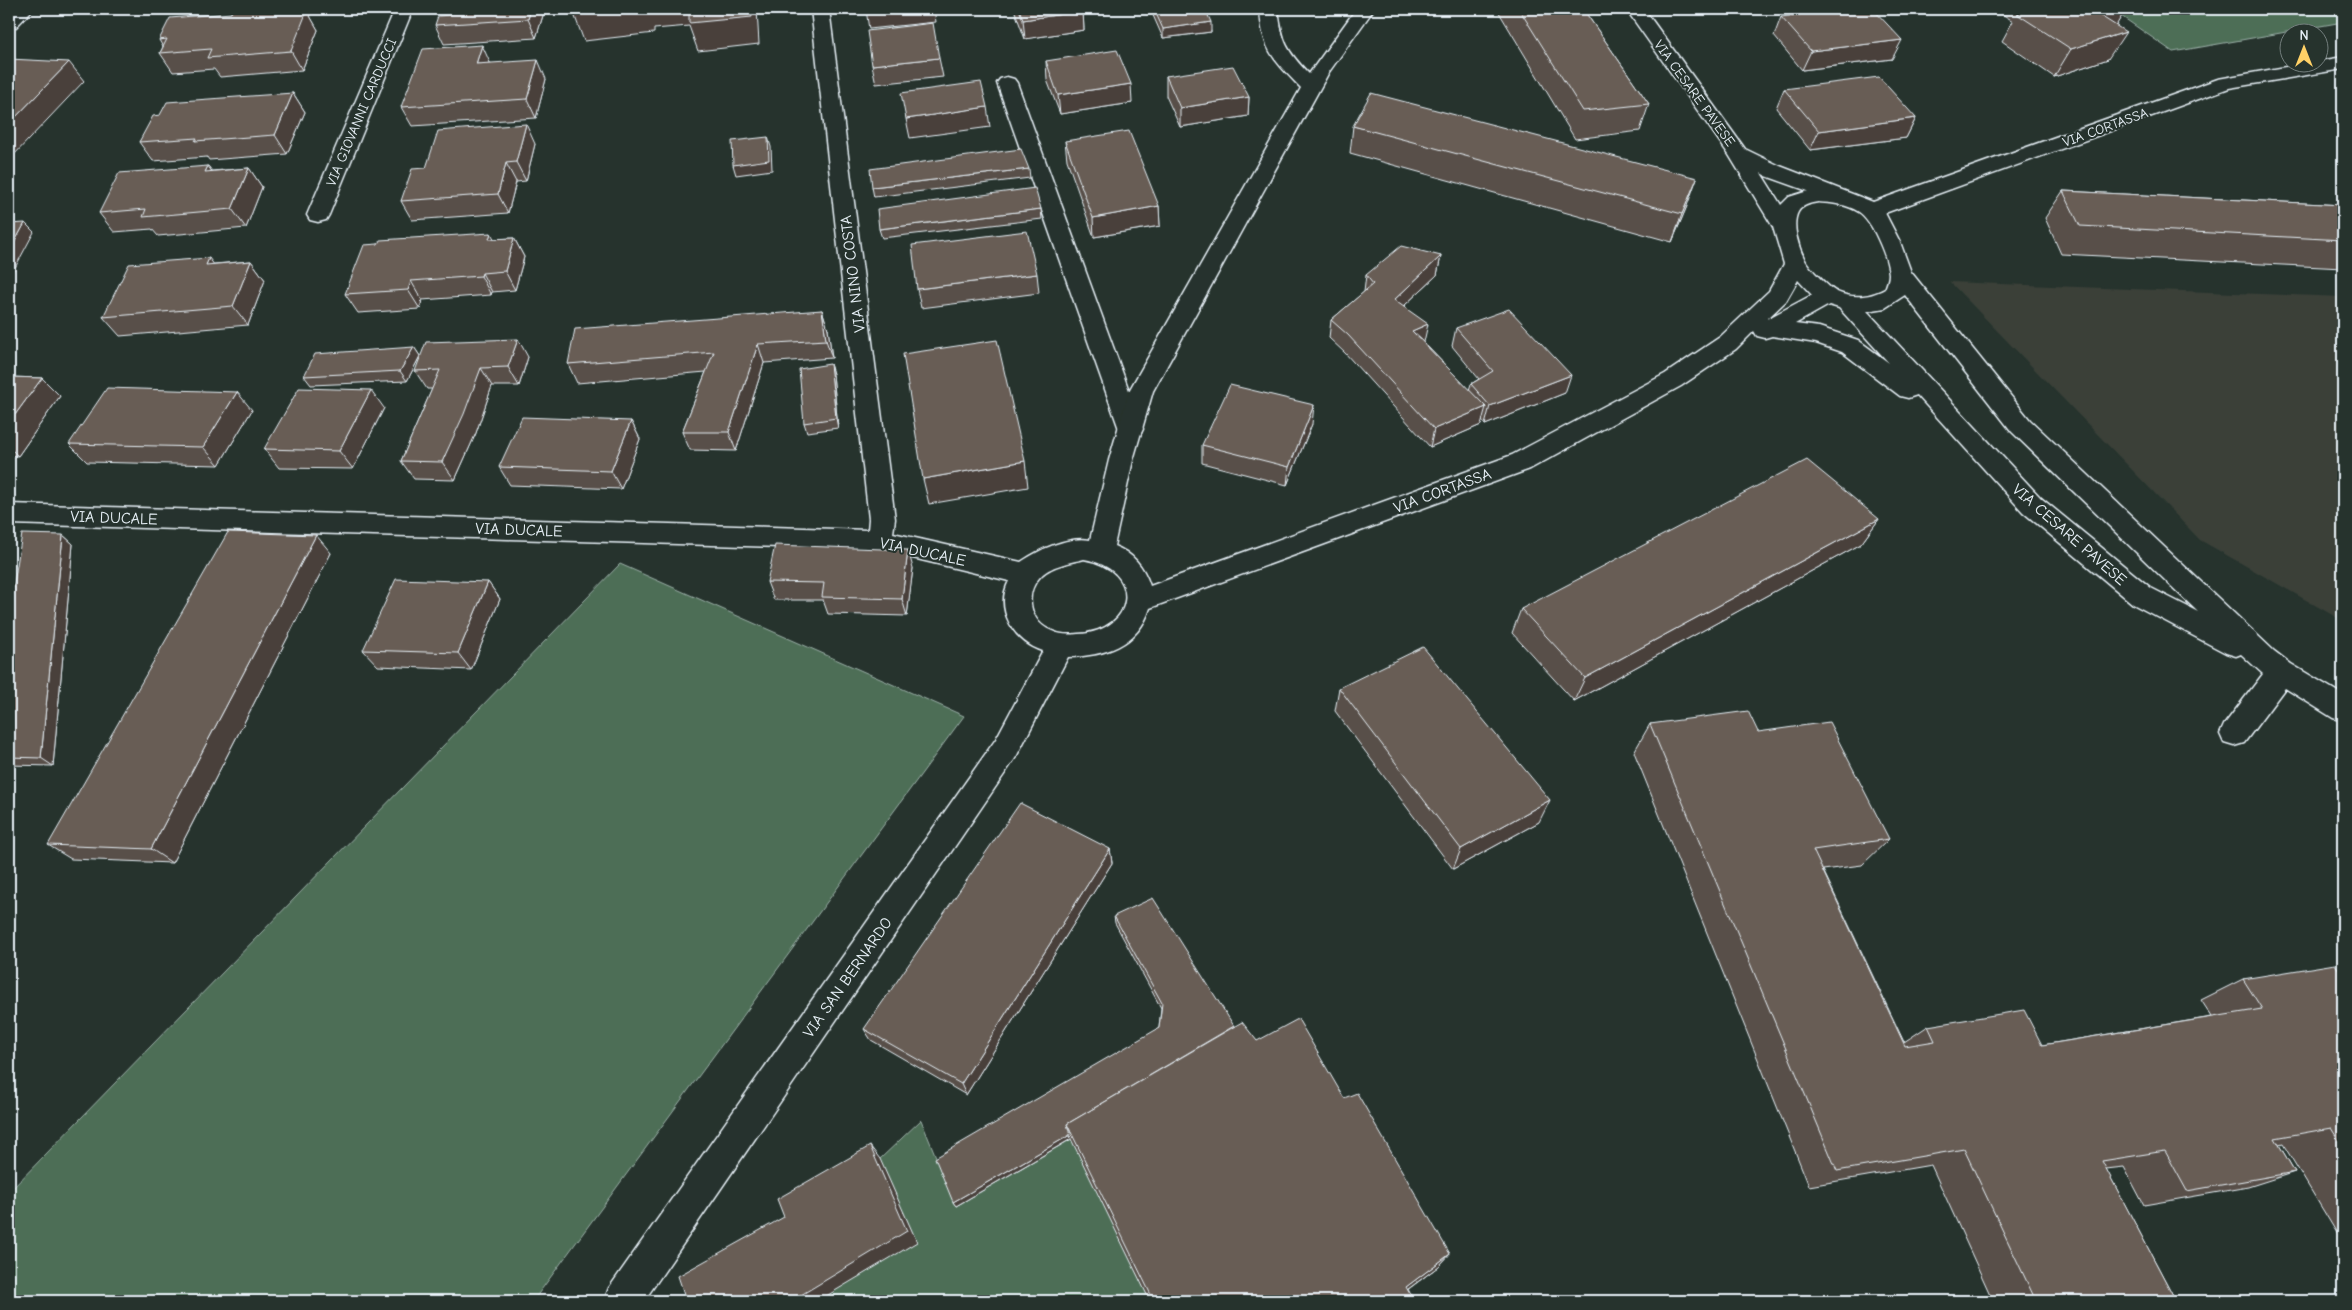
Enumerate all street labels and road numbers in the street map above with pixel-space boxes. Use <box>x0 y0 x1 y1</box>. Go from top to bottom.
street label: VIA GIOVANNI CARDUCCI <box>323 36 400 189</box>
street label: VIA CESARE PAVESE <box>1650 37 1739 150</box>
street label: VIA CORTASSA <box>2060 104 2150 151</box>
street label: VIA NINO COSTA <box>837 214 869 333</box>
street label: VIA CORTASSA <box>1391 465 1494 517</box>
street label: VIA CESARE PAVESE <box>2009 480 2130 589</box>
street label: VIA DUCALE <box>70 507 158 529</box>
street label: VIA DUCALE <box>475 519 563 541</box>
street label: VIA DUCALE <box>878 534 968 570</box>
street label: VIA SAN BERNARDO <box>800 914 896 1041</box>

